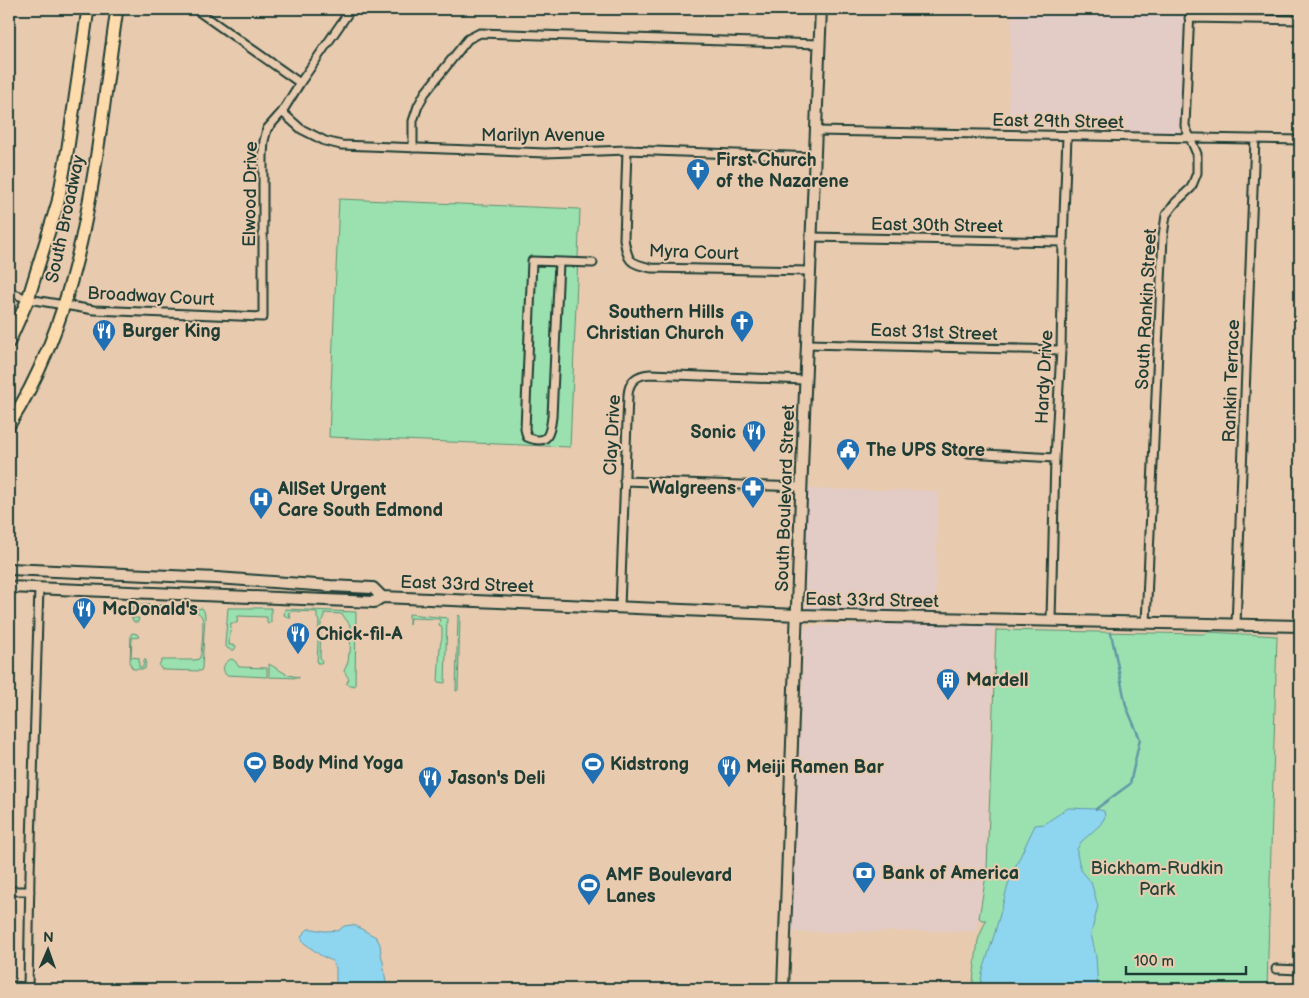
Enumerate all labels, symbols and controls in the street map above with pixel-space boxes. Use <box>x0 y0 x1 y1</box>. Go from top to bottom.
street label: East 29th Street <box>992 110 1125 133</box>
street label: Marilyn Avenue <box>481 125 605 146</box>
street label: Elwood Drive <box>239 141 262 247</box>
place label: First Church of the Nazarene <box>716 150 849 192</box>
street label: South Broadway <box>42 152 89 285</box>
church icon: First Church of the Nazarene <box>685 157 711 191</box>
street label: East 30th Street <box>871 214 1004 237</box>
street label: South Rankin Street <box>1132 227 1161 390</box>
street label: Myra Court <box>649 240 740 265</box>
street label: Broadway Court <box>87 283 216 310</box>
place label: Southern Hills Christian Church <box>586 302 724 344</box>
church icon: Southern Hills Christian Church <box>729 309 755 343</box>
restaurant icon: Burger King <box>91 318 117 352</box>
street label: Rankin Terrace <box>1219 319 1244 443</box>
street label: East 31st Street <box>870 320 999 345</box>
place label: Burger King <box>122 321 221 342</box>
street label: Hardy Drive <box>1032 329 1057 424</box>
street label: Clay Drive <box>600 394 625 476</box>
street label: South Boulevard Street <box>772 404 799 592</box>
restaurant icon: Sonic <box>741 419 767 453</box>
place label: Sonic <box>691 422 736 443</box>
public building icon: The UPS Store <box>835 437 861 471</box>
place label: The UPS Store <box>866 440 985 461</box>
pharmacy icon: Walgreens <box>740 475 766 509</box>
place label: Walgreens <box>649 478 736 499</box>
place label: AllSet Urgent Care South Edmond <box>277 479 443 521</box>
hospital icon: AllSet Urgent Care South Edmond <box>248 486 274 520</box>
street label: East 33rd Street <box>400 572 535 597</box>
street label: East 33rd Street <box>805 589 940 612</box>
restaurant icon: McDonald's <box>71 596 97 630</box>
place label: McDonald's <box>102 599 198 620</box>
restaurant icon: Chick-fil-A <box>285 621 311 655</box>
place label: Chick-fil-A <box>316 624 404 645</box>
building icon: Mardell <box>935 667 961 701</box>
place label: Mardell <box>966 670 1029 691</box>
sports icon: Body Mind Yoga <box>242 750 268 784</box>
sports icon: Kidstrong <box>580 751 606 785</box>
place label: Body Mind Yoga <box>272 753 404 774</box>
place label: Kidstrong <box>610 754 689 775</box>
restaurant icon: Meiji Ramen Bar <box>716 754 742 788</box>
place label: Meiji Ramen Bar <box>746 757 885 778</box>
restaurant icon: Jason's Deli <box>417 765 443 799</box>
place label: Jason's Deli <box>448 768 545 789</box>
park label: Bickham-Rudkin Park <box>1091 858 1223 900</box>
bank icon: Bank of America <box>851 860 877 894</box>
place label: Bank of America <box>882 863 1019 884</box>
place label: AMF Boulevard Lanes <box>605 865 732 907</box>
sports icon: AMF Boulevard Lanes <box>576 872 602 906</box>
north arrow <box>22 926 72 976</box>
text: N <box>43 929 54 946</box>
scale bar <box>1126 943 1246 975</box>
text: 100 m <box>1134 952 1174 971</box>

